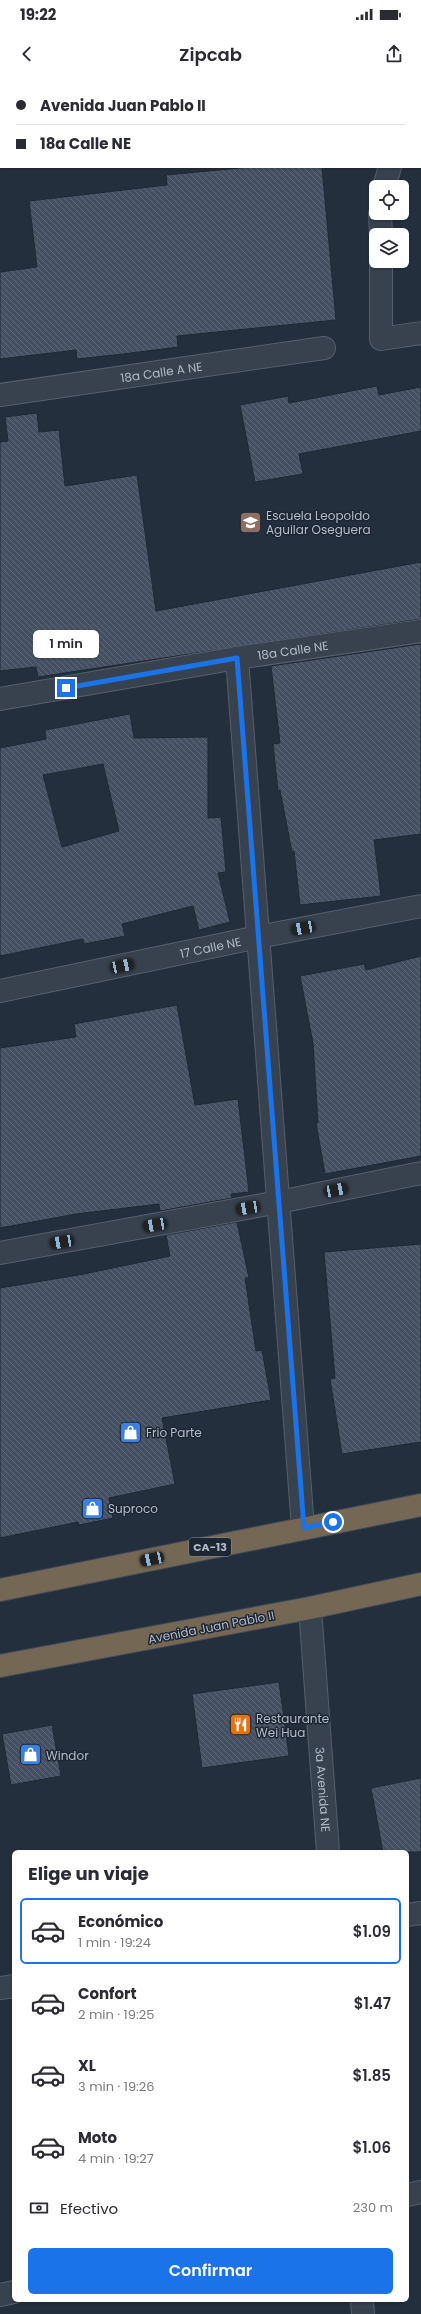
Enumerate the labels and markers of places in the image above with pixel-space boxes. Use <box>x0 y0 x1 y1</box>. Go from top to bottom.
place label: Escuela Leopoldo Aguilar Oseguera <box>266 507 371 538</box>
school or university icon: Escuela Leopoldo Aguilar Oseguera <box>237 509 263 535</box>
shop icon: Frio Parte <box>118 1419 144 1445</box>
place label: Frio Parte <box>146 1424 202 1441</box>
shop icon: Suproco <box>80 1495 106 1521</box>
place label: Suproco <box>108 1500 158 1517</box>
place label: Restaurante Wei Hua <box>256 1710 329 1741</box>
restaurant icon: Restaurante Wei Hua <box>228 1712 254 1738</box>
shop icon: Windor <box>18 1742 44 1768</box>
place label: Windor <box>46 1747 89 1764</box>

